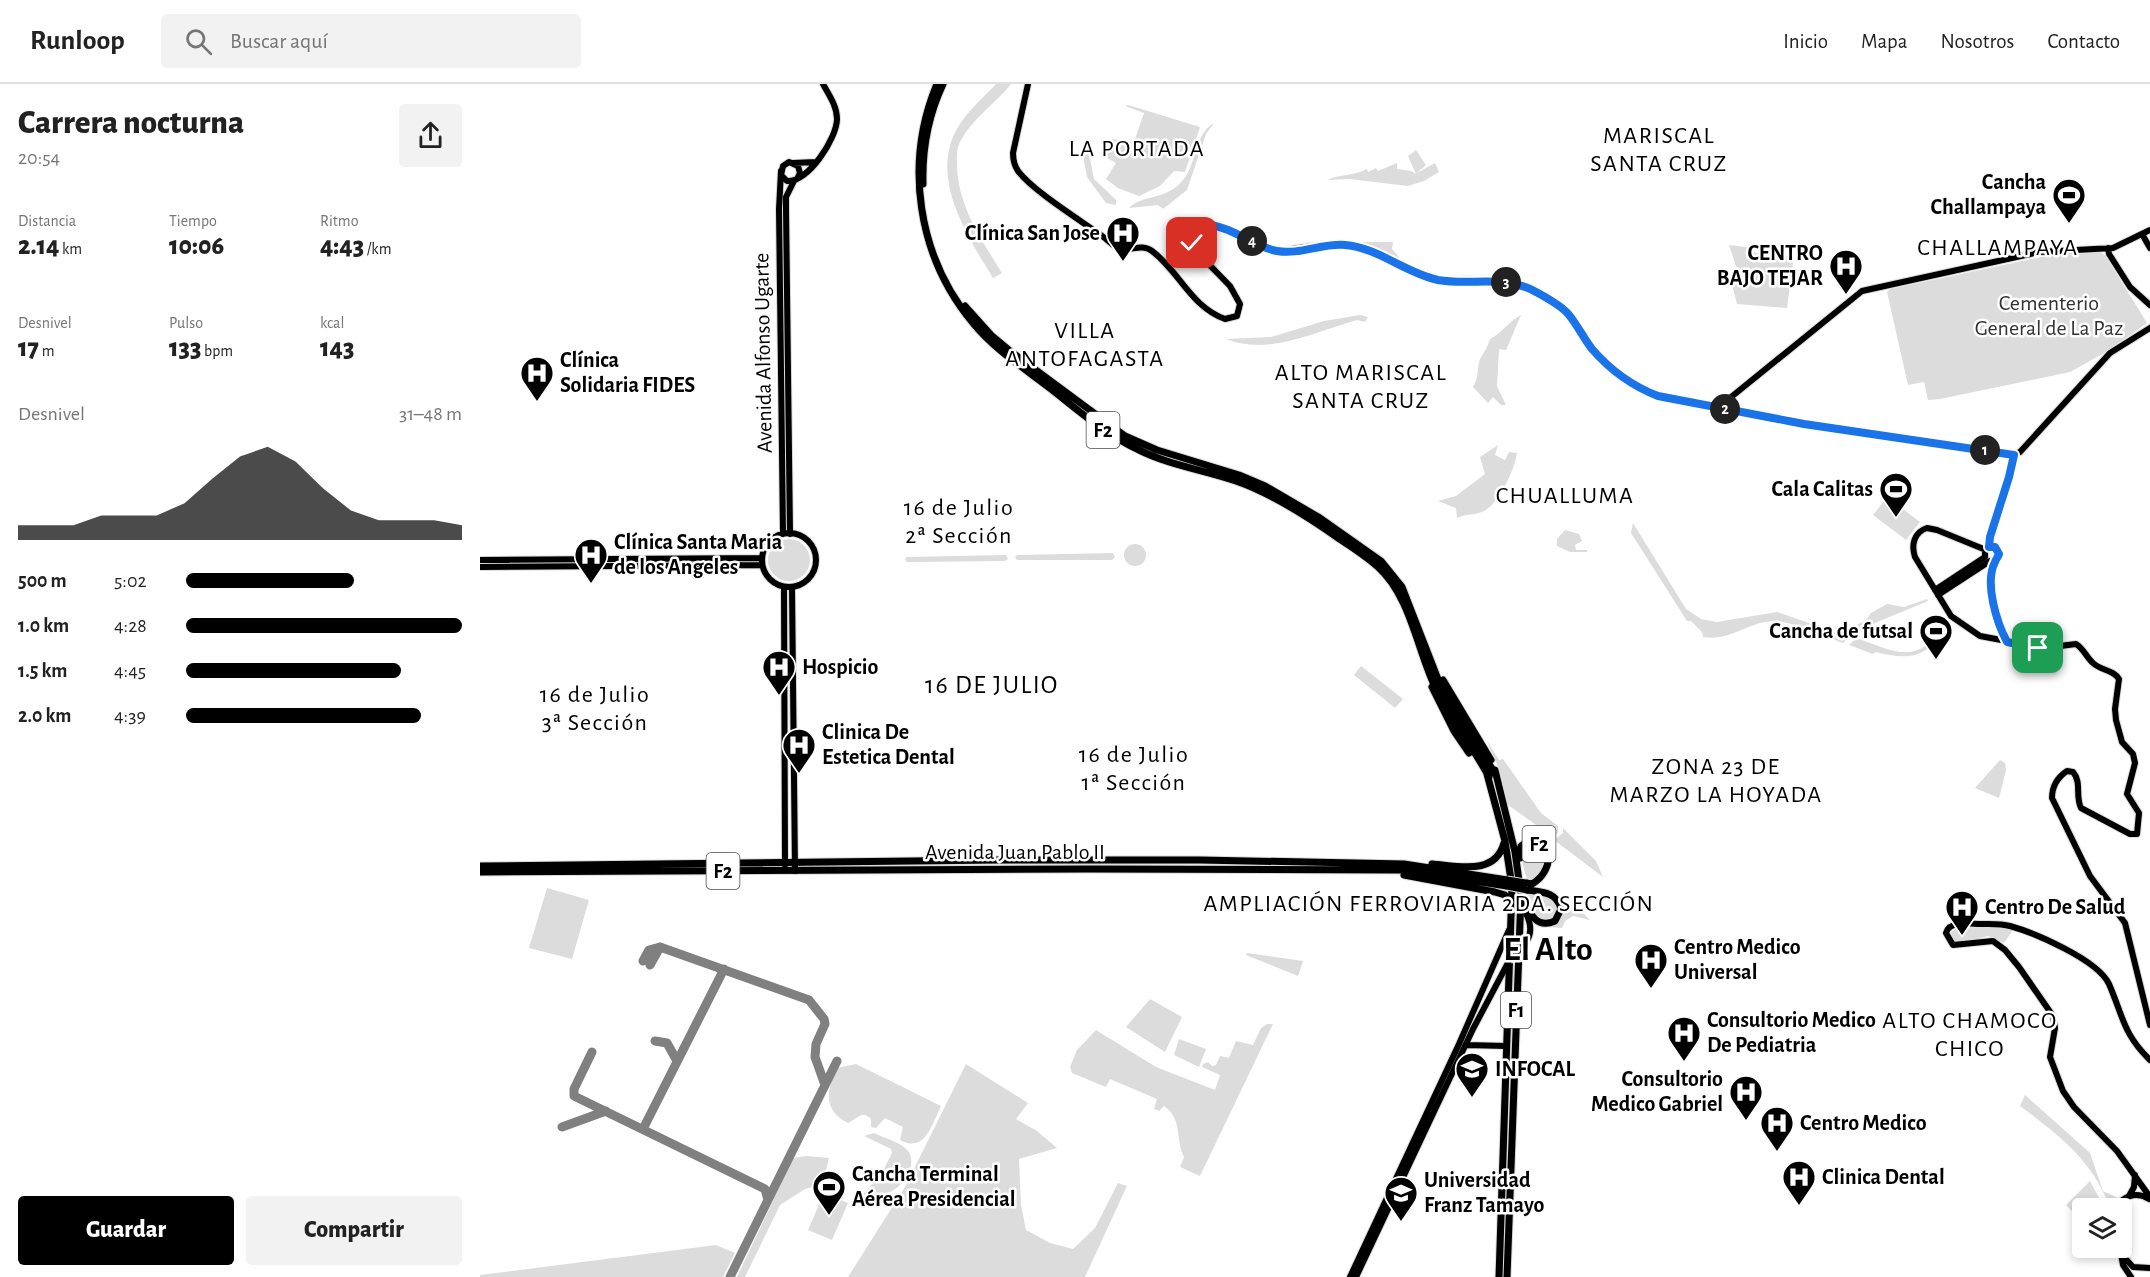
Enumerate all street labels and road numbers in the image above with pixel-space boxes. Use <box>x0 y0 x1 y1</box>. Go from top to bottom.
street label: Avenida Alfonso Ugarte <box>750 253 776 453</box>
road number: F2 <box>1086 412 1120 448</box>
road number: F2 <box>1522 826 1556 862</box>
street label: Avenida Juan Pablo II <box>925 841 1105 863</box>
road number: F2 <box>706 853 740 889</box>
road number: F1 <box>1501 992 1531 1028</box>

